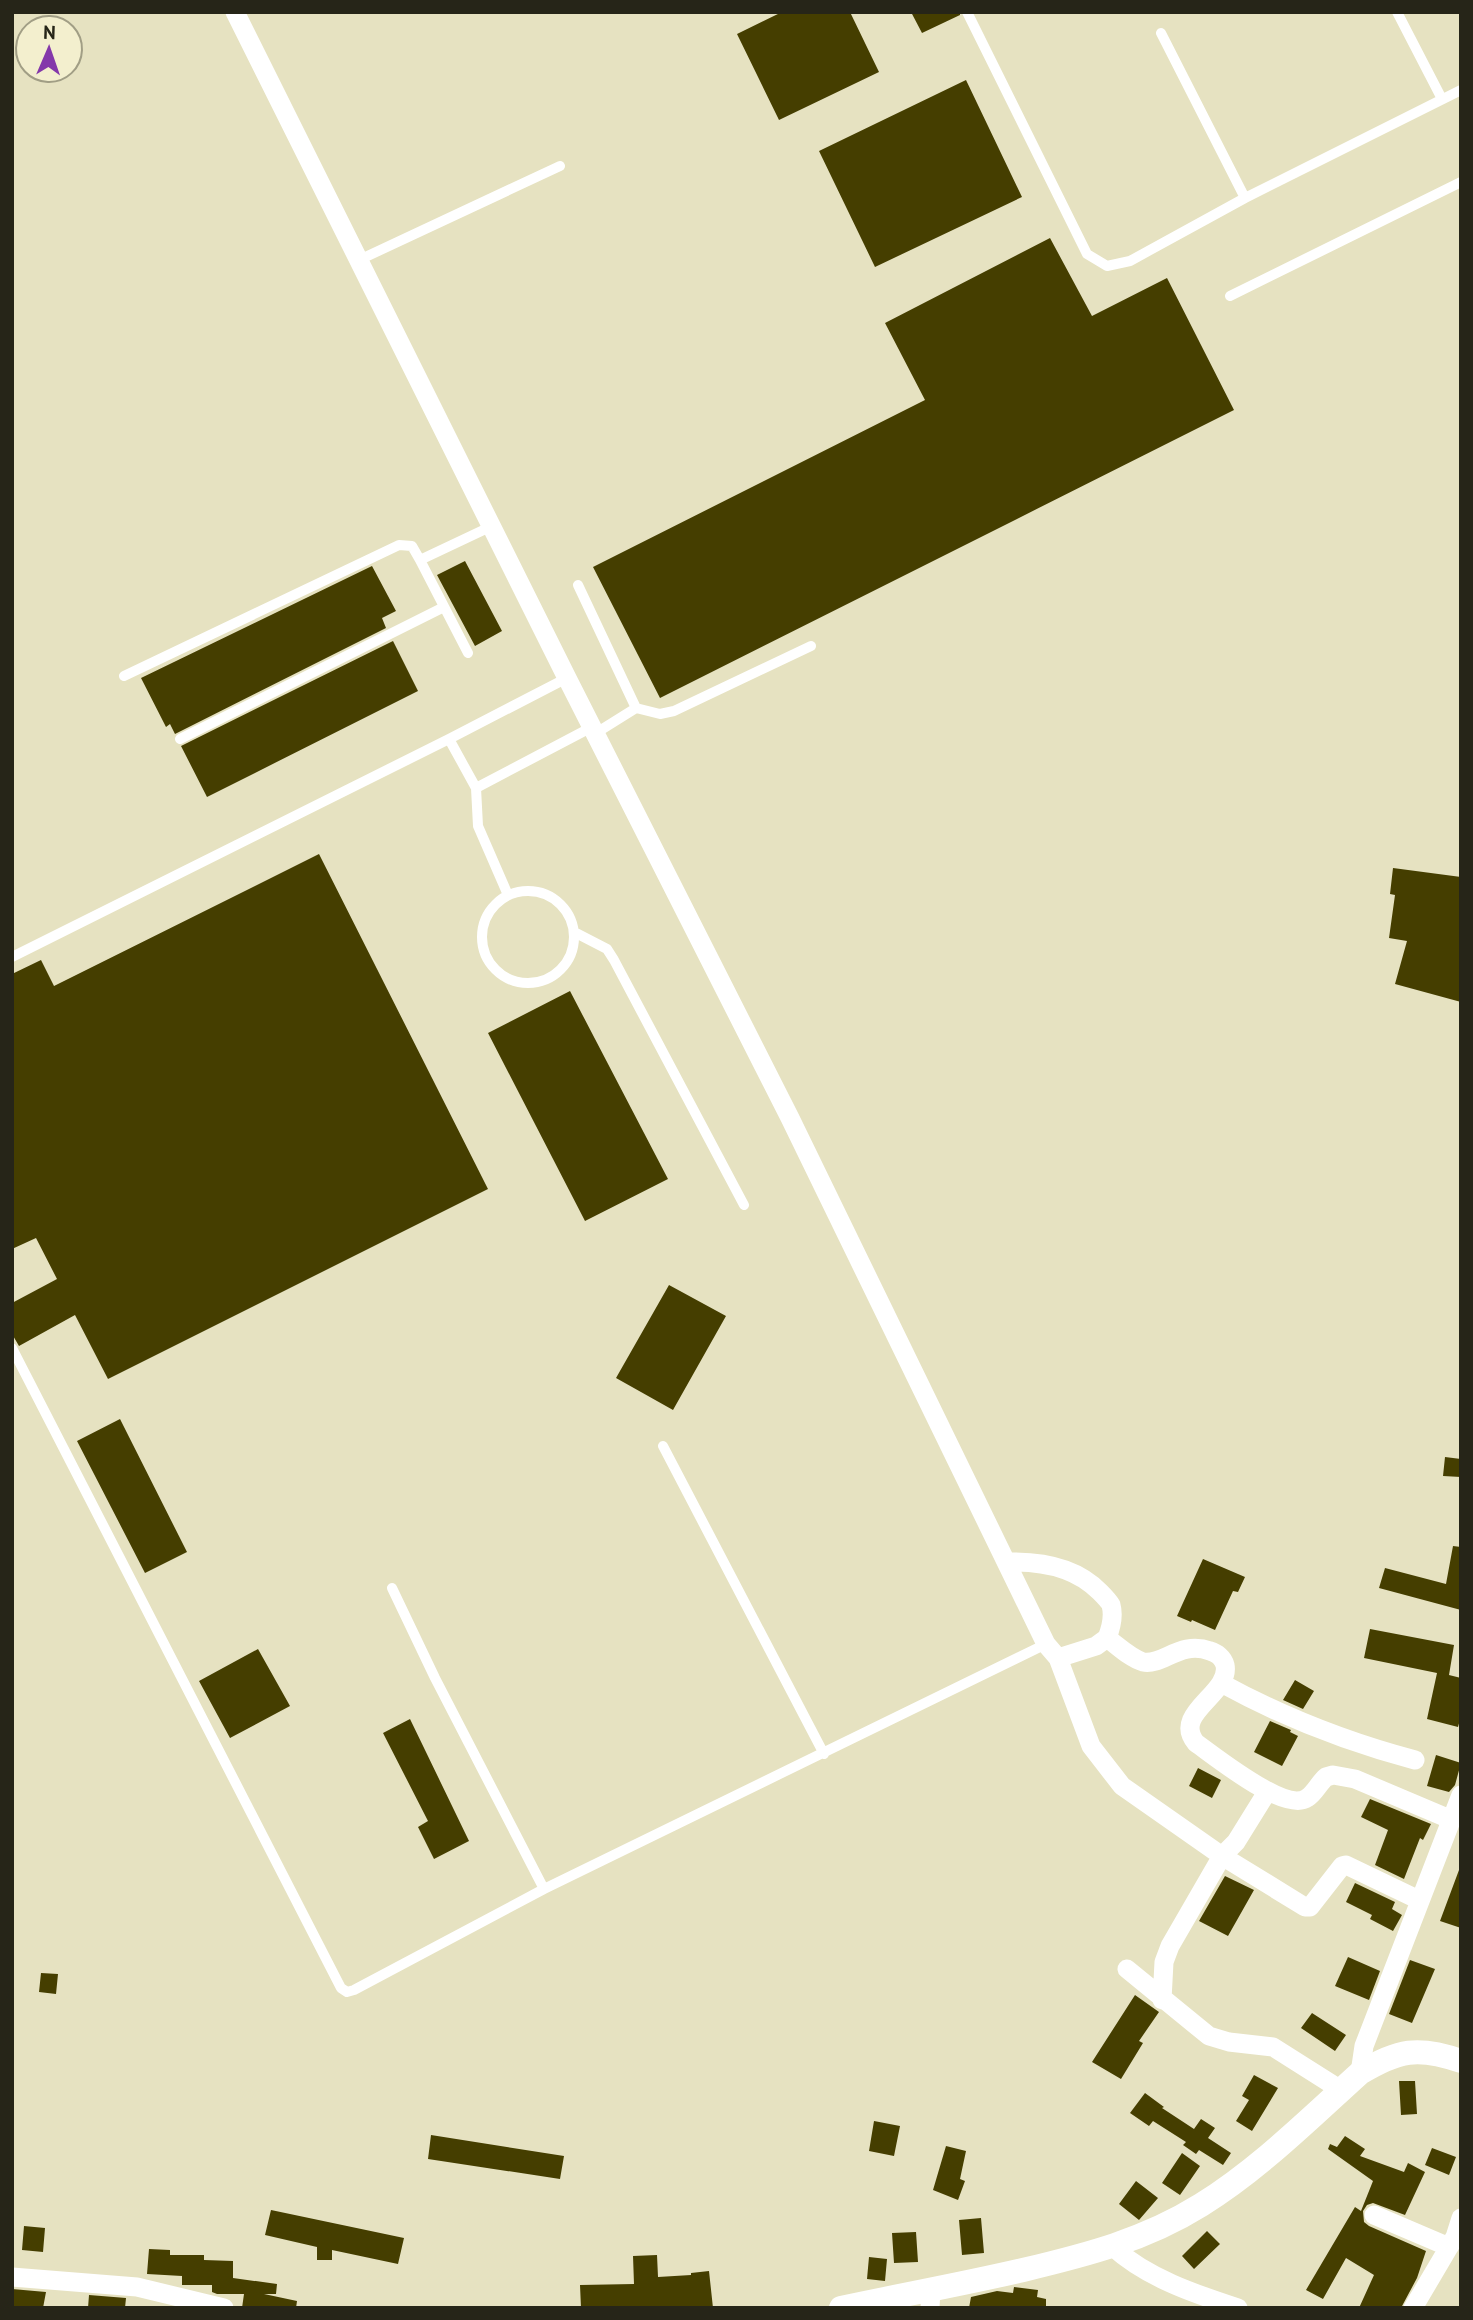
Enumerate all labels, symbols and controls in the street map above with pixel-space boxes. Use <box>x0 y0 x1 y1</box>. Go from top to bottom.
north arrow <box>14 14 84 84</box>
text: N <box>43 20 56 44</box>

